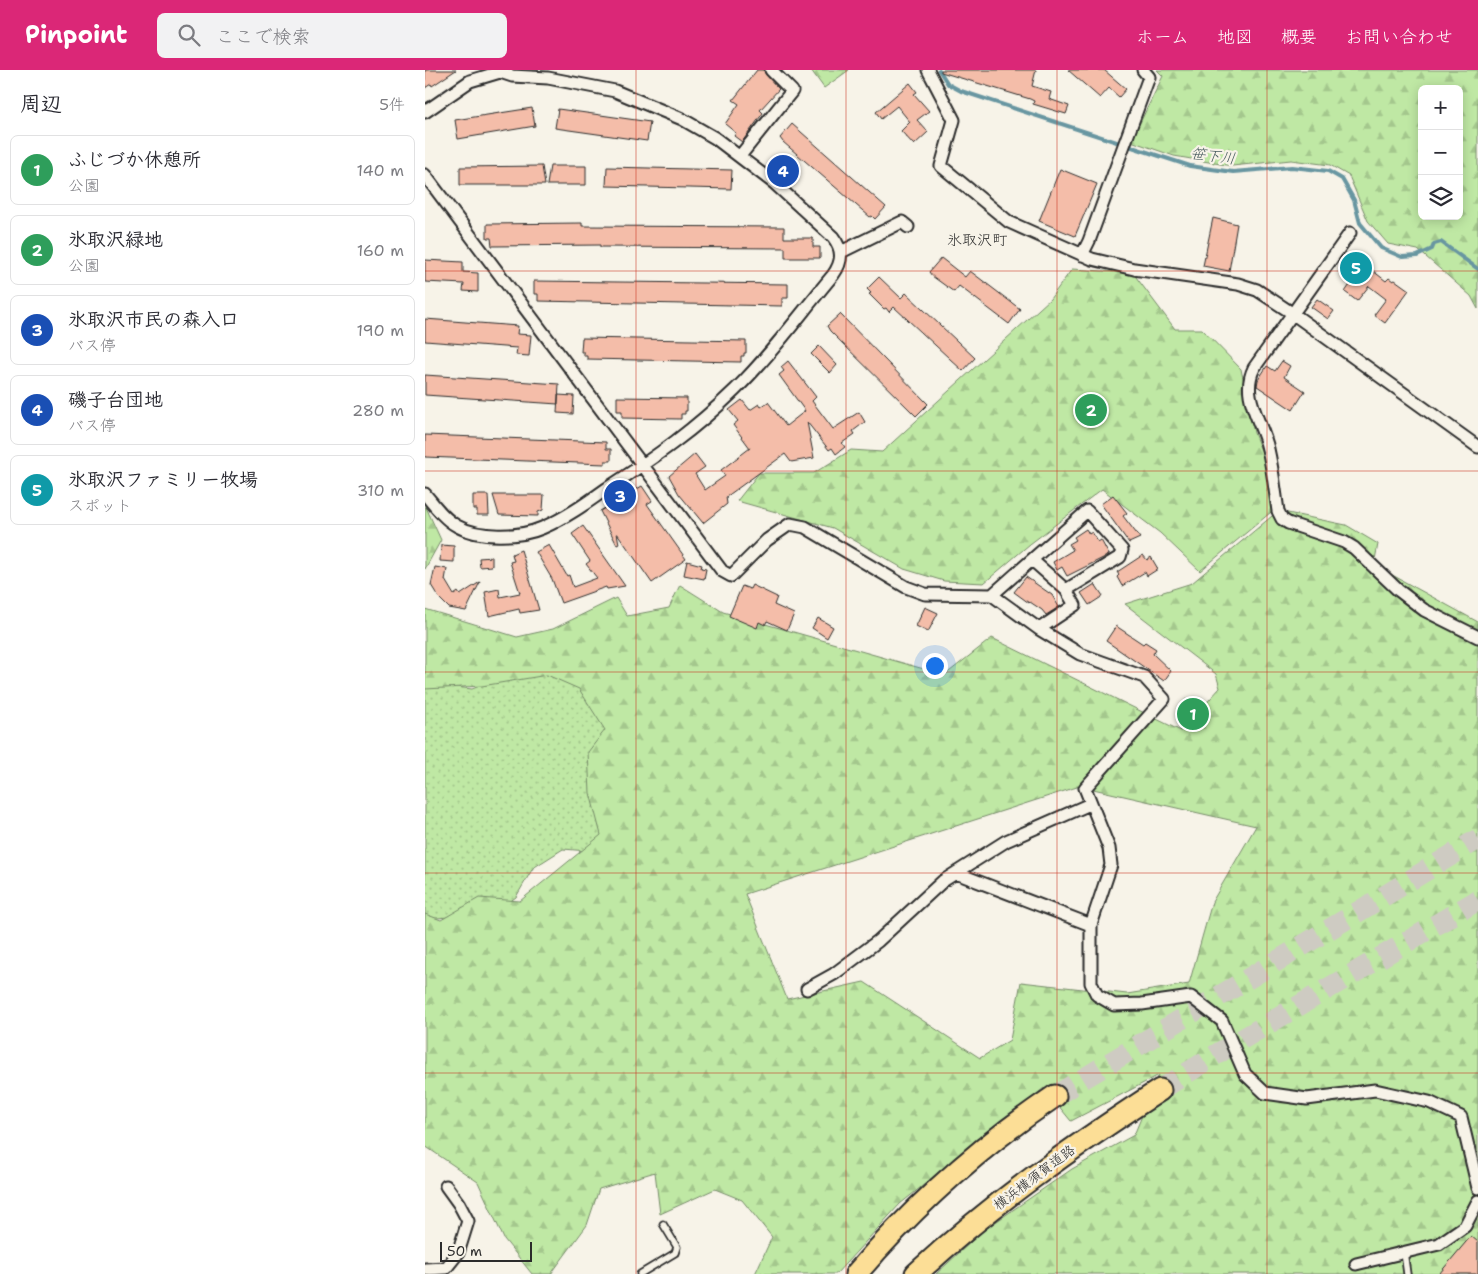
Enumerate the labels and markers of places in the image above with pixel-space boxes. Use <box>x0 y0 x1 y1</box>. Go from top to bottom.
pin: 4 <box>767 152 799 190</box>
pin: 5 <box>1340 249 1372 287</box>
pin: 2 <box>1075 391 1107 429</box>
pin: 3 <box>604 477 636 515</box>
pin: 1 <box>1177 695 1209 733</box>

